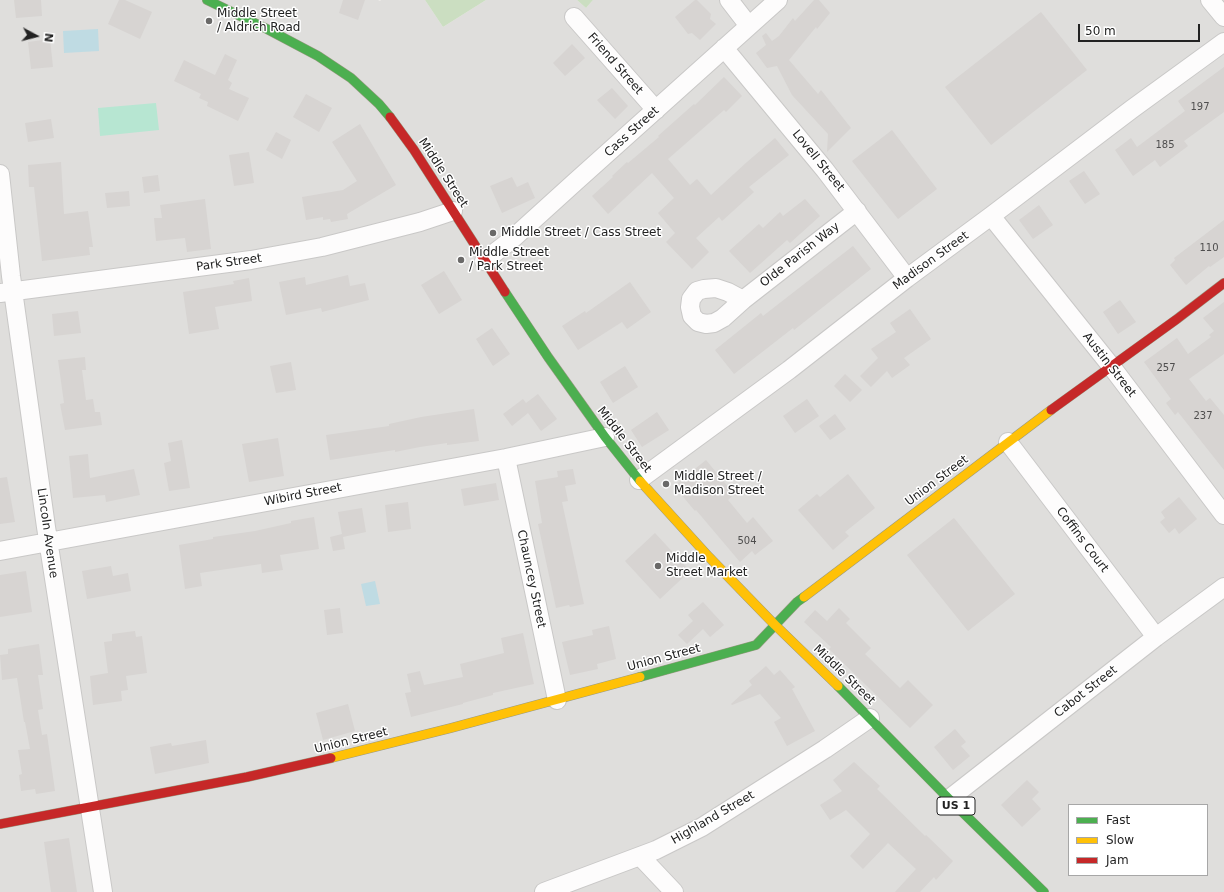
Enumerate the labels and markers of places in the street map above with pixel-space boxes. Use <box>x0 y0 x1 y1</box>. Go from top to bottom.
place label: Middle Street / Aldrich Road <box>217 7 300 35</box>
marker: Middle Street / Aldrich Road <box>204 16 214 26</box>
place label: Middle Street / Cass Street <box>501 226 661 240</box>
marker: Middle Street / Cass Street <box>488 228 498 238</box>
place label: Middle Street / Park Street <box>469 246 549 274</box>
marker: Middle Street / Park Street <box>456 255 466 265</box>
place label: Middle Street / Madison Street <box>674 470 764 498</box>
marker: Middle Street / Madison Street <box>661 479 671 489</box>
place label: Middle Street Market <box>666 552 748 580</box>
marker: Middle Street Market <box>653 561 663 571</box>

